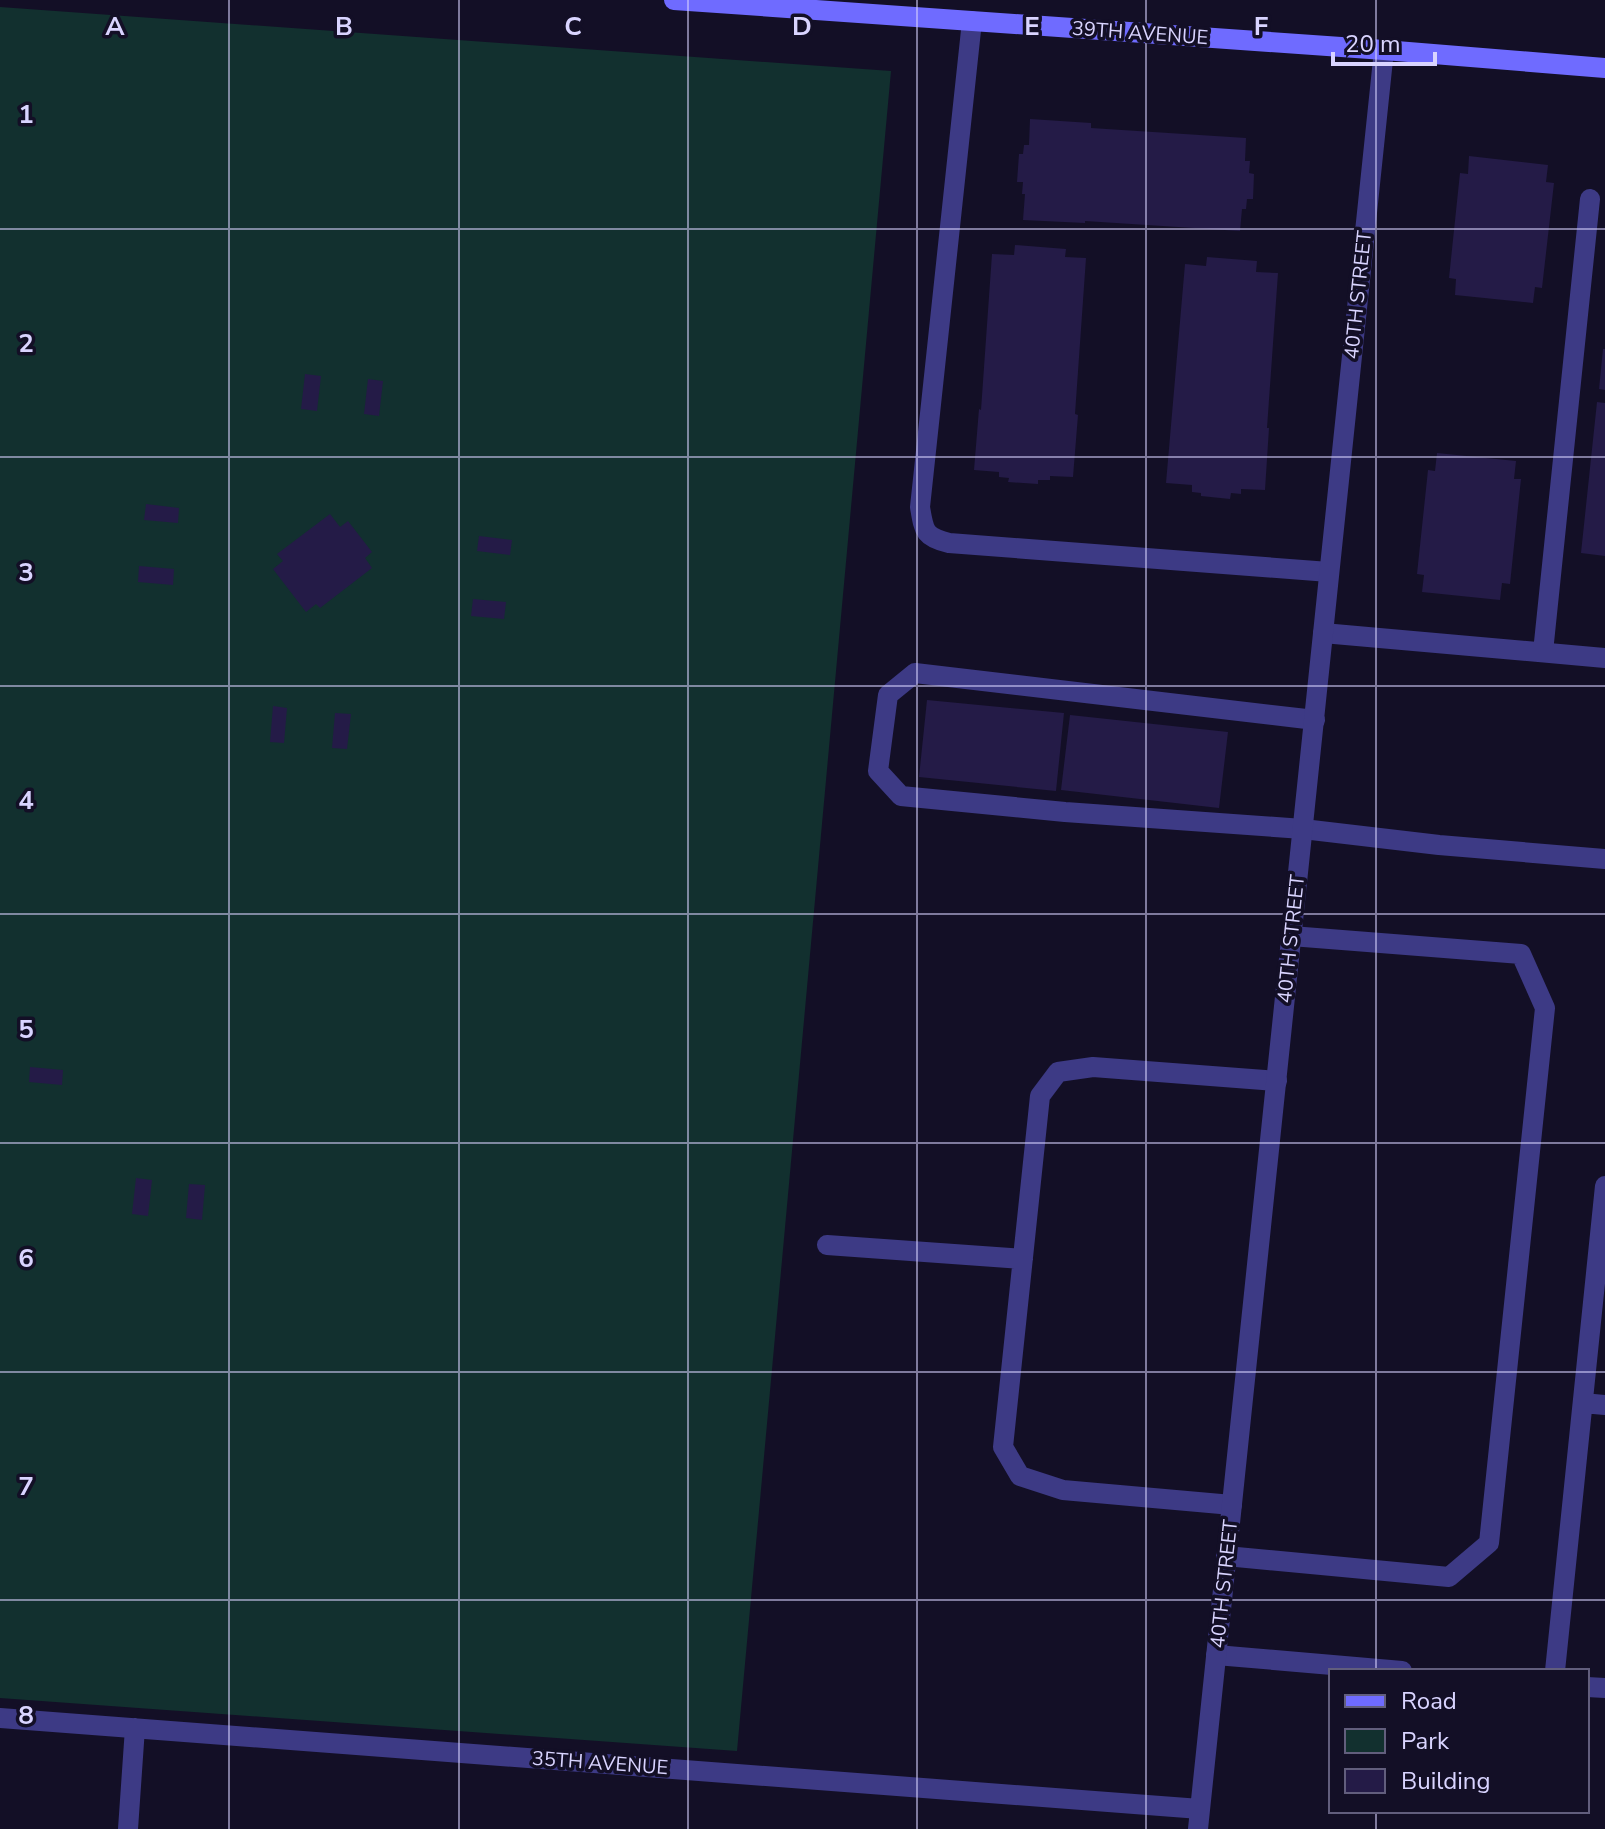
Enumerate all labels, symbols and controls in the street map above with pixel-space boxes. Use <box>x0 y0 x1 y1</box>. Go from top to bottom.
text: A <box>105 9 125 44</box>
text: B <box>335 9 353 44</box>
text: C <box>564 9 582 44</box>
text: D <box>792 9 812 44</box>
text: E <box>1024 9 1040 44</box>
text: F <box>1254 9 1268 44</box>
street label: 39TH AVENUE <box>1071 15 1209 51</box>
scale bar <box>1333 16 1435 66</box>
text: 20 m <box>1345 28 1401 60</box>
text: 1 <box>18 97 34 132</box>
street label: 40TH STREET <box>1338 229 1378 361</box>
text: 2 <box>18 326 34 361</box>
text: 3 <box>18 555 34 590</box>
text: 4 <box>18 783 34 818</box>
street label: 40TH STREET <box>1271 873 1311 1005</box>
text: 5 <box>18 1012 34 1047</box>
text: 6 <box>18 1241 34 1276</box>
text: 7 <box>18 1469 34 1504</box>
street label: 40TH STREET <box>1204 1518 1244 1650</box>
legend <box>1329 1669 1589 1813</box>
text: Road <box>1401 1685 1457 1717</box>
text: 8 <box>18 1698 34 1733</box>
text: Park <box>1401 1725 1450 1757</box>
street label: 35TH AVENUE <box>531 1745 669 1781</box>
text: Building <box>1401 1765 1491 1797</box>

